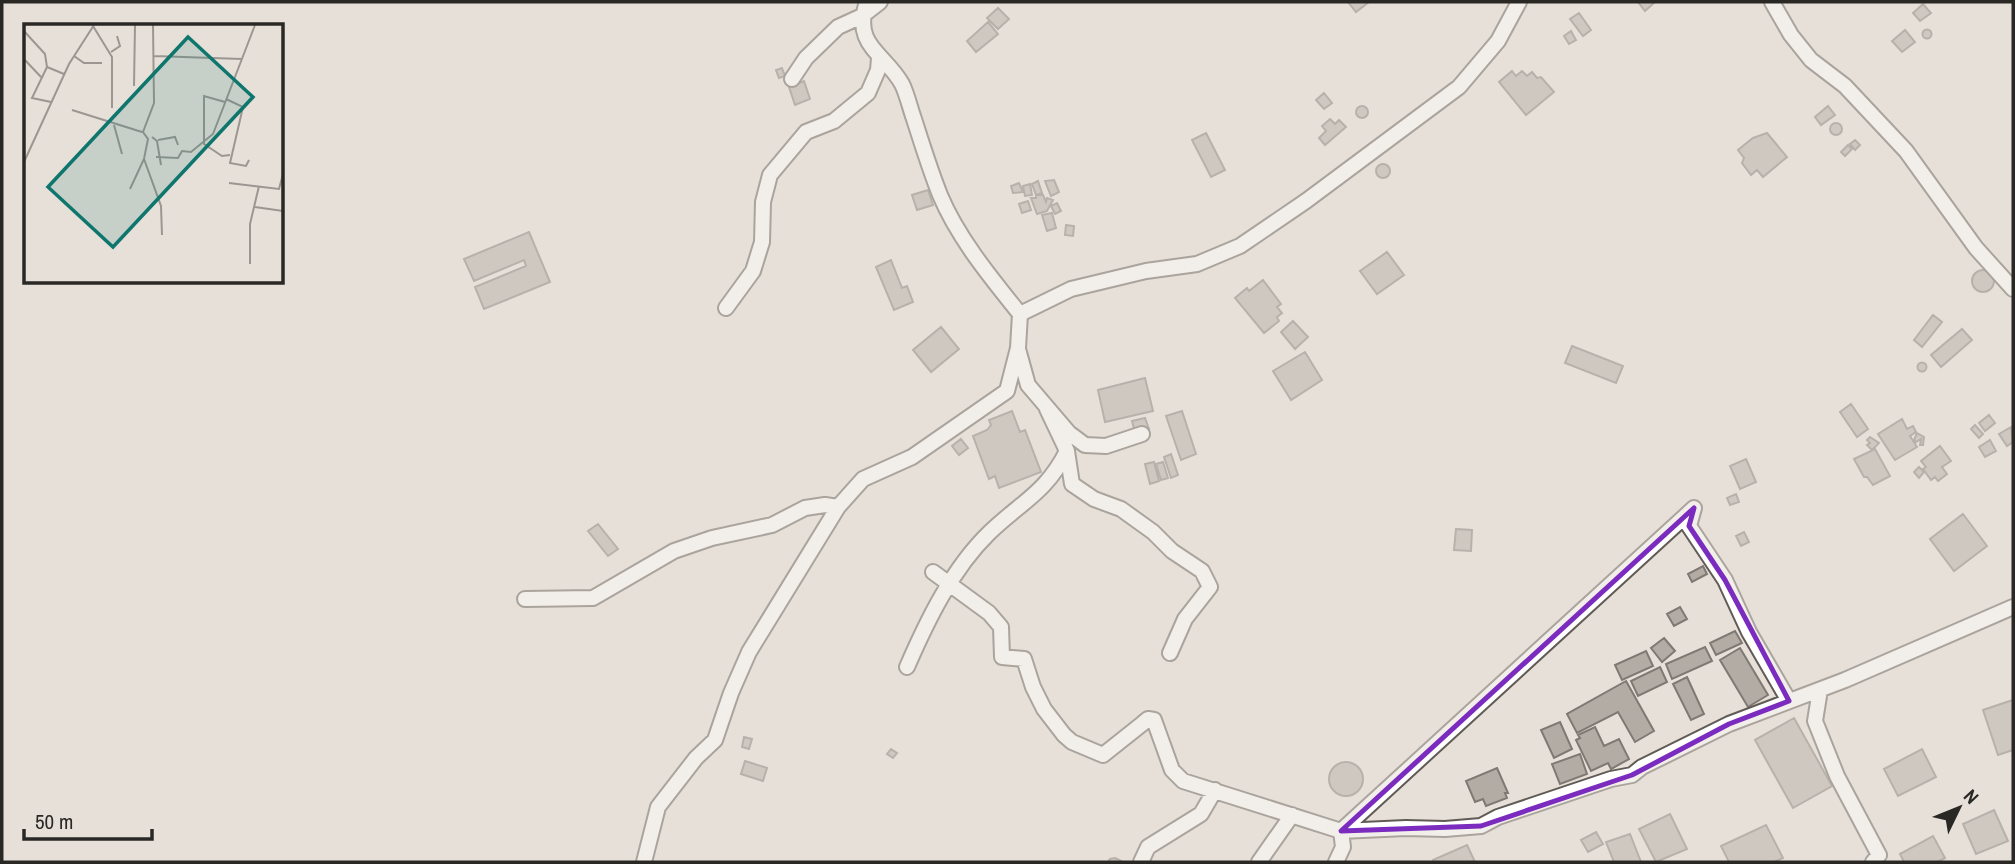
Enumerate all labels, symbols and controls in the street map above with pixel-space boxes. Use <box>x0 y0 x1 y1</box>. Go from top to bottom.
inset map <box>24 24 284 284</box>
north arrow <box>1924 773 1994 843</box>
text: N <box>1958 783 1985 809</box>
scale bar <box>24 798 152 842</box>
text: 50 m <box>35 807 73 836</box>

